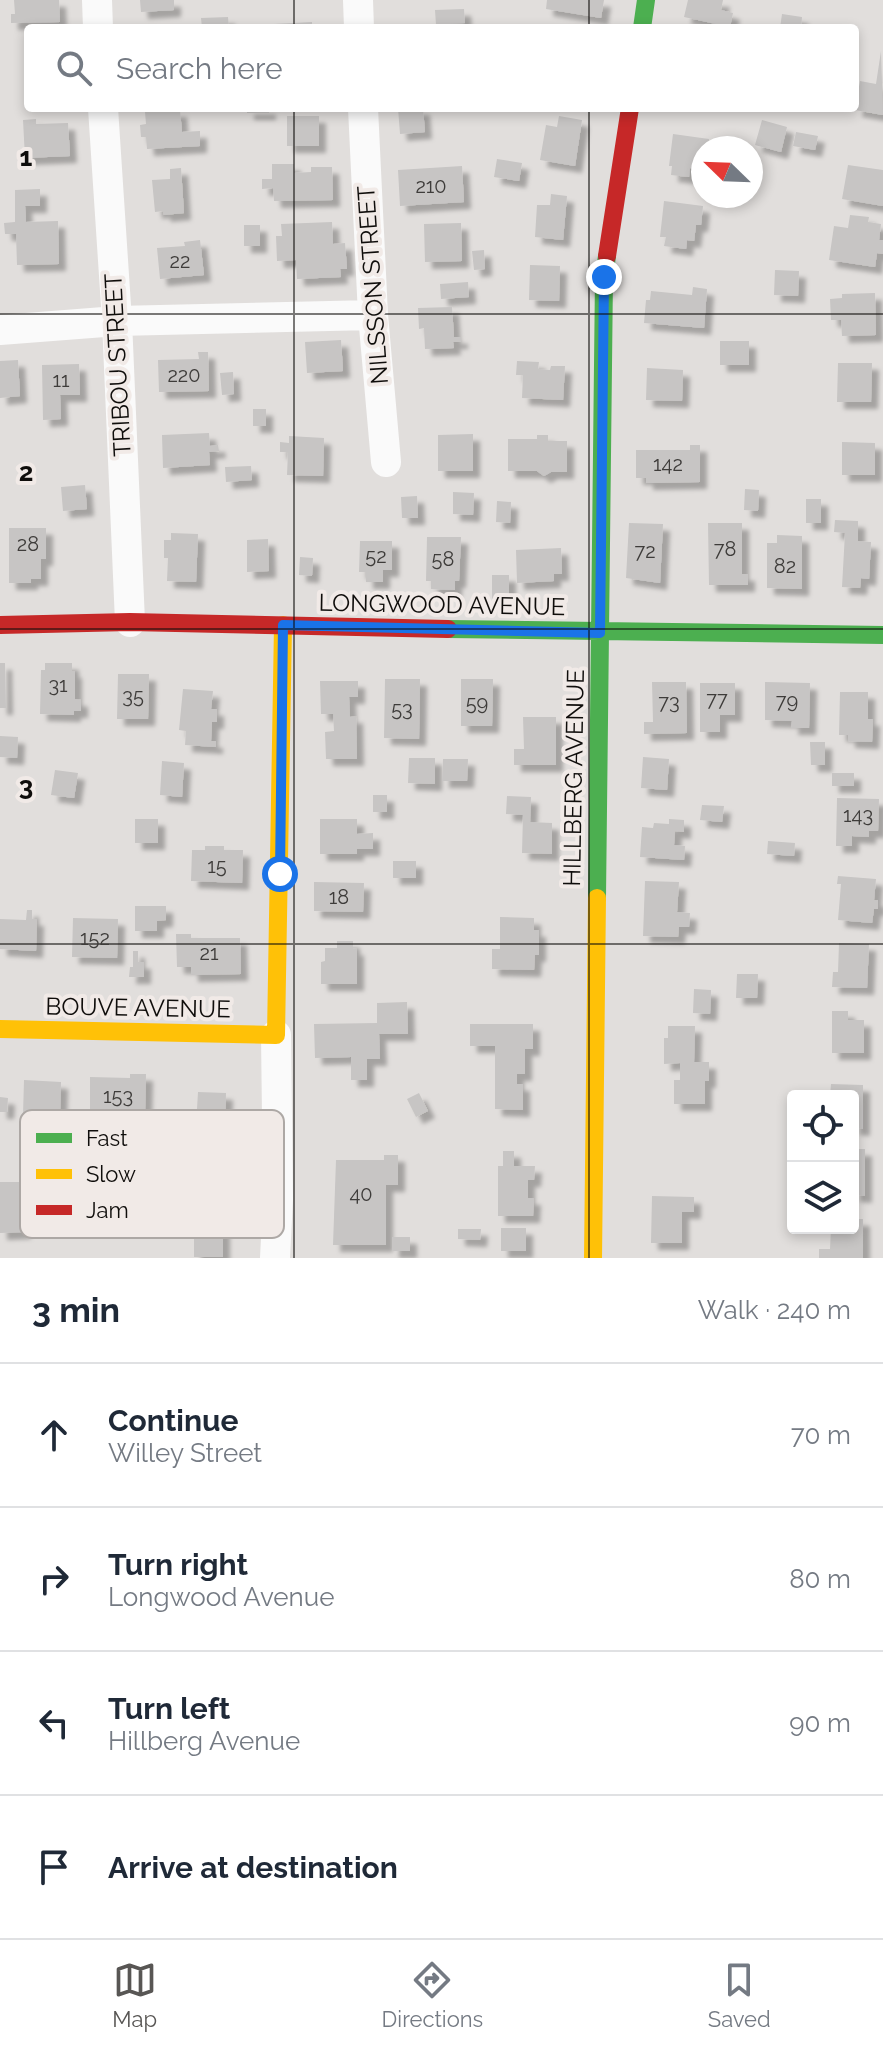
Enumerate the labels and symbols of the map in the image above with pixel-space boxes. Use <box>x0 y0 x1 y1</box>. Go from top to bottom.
north arrow <box>691 136 763 208</box>
text: 1 <box>20 142 33 172</box>
house number: 210 <box>415 174 447 198</box>
street label: NILSSON STREET <box>351 184 394 385</box>
house number: 22 <box>170 249 190 273</box>
route end <box>586 259 622 295</box>
street label: TRIBOU STREET <box>98 272 137 457</box>
house number: 220 <box>167 363 201 387</box>
house number: 11 <box>52 368 70 392</box>
house number: 142 <box>653 452 683 476</box>
text: 2 <box>19 457 33 487</box>
house number: 28 <box>17 532 39 556</box>
house number: 78 <box>714 537 736 561</box>
house number: 72 <box>634 539 656 563</box>
house number: 52 <box>365 544 387 568</box>
house number: 58 <box>432 547 454 571</box>
house number: 82 <box>774 554 796 578</box>
street label: LONGWOOD AVENUE <box>318 588 566 621</box>
street label: HILLBERG AVENUE <box>557 669 590 887</box>
house number: 31 <box>48 673 68 697</box>
house number: 35 <box>122 684 144 708</box>
house number: 77 <box>706 687 728 711</box>
house number: 79 <box>776 689 798 713</box>
house number: 73 <box>658 690 680 714</box>
house number: 59 <box>466 691 488 715</box>
house number: 53 <box>391 697 413 721</box>
text: 3 <box>19 771 33 801</box>
house number: 143 <box>843 803 873 827</box>
house number: 15 <box>207 854 227 878</box>
route start <box>262 856 298 892</box>
house number: 18 <box>329 885 349 909</box>
house number: 152 <box>80 926 110 950</box>
house number: 21 <box>200 941 219 965</box>
street label: BOUVE AVENUE <box>45 991 231 1024</box>
house number: 153 <box>103 1084 133 1108</box>
legend <box>20 1110 284 1238</box>
text: Fast <box>86 1125 128 1151</box>
text: Slow <box>86 1161 136 1187</box>
house number: 40 <box>349 1182 373 1206</box>
text: Jam <box>86 1197 129 1223</box>

